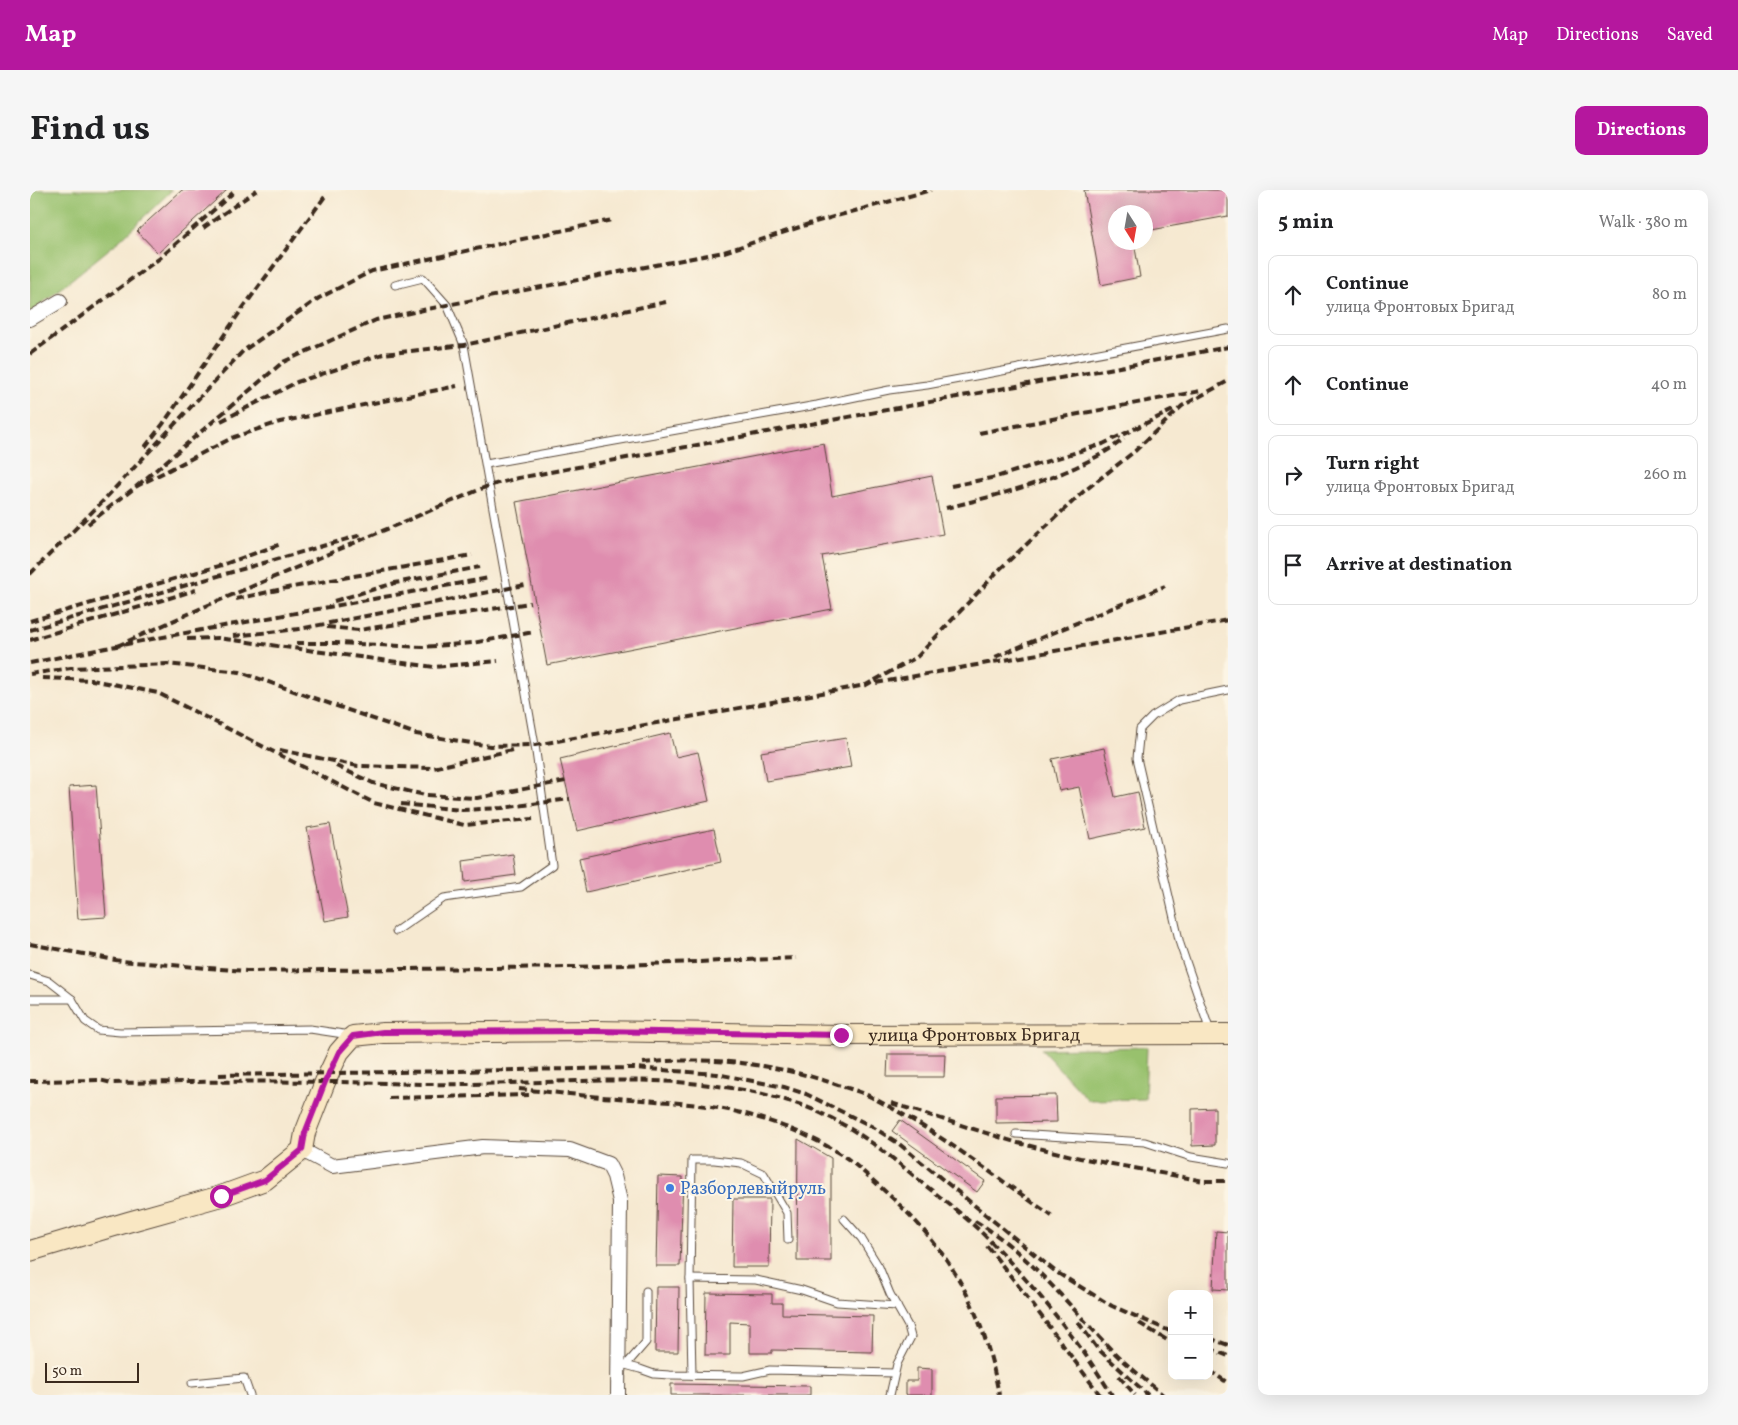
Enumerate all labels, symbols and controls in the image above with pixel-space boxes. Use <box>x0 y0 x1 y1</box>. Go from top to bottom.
text: Map <box>25 18 76 52</box>
text: Map <box>1492 23 1528 48</box>
text: Directions <box>1556 23 1639 48</box>
text: Saved <box>1667 23 1713 48</box>
text: Find us <box>30 106 150 154</box>
button: Directions <box>1575 106 1708 155</box>
north arrow <box>1108 205 1153 250</box>
text: 5 min <box>1278 208 1334 237</box>
text: Walk · 380 m <box>1599 212 1688 234</box>
text: Continue <box>1326 271 1409 297</box>
icon: ahead <box>1279 281 1307 309</box>
text: 80 m <box>1652 284 1687 306</box>
text: улица Фронтовых Бригад <box>1326 297 1514 319</box>
icon: ahead <box>1279 371 1307 399</box>
text: Continue <box>1326 372 1409 398</box>
text: 40 m <box>1651 374 1687 396</box>
text: Turn right <box>1326 451 1419 477</box>
icon: right <box>1279 461 1307 489</box>
text: 260 m <box>1643 464 1687 486</box>
text: улица Фронтовых Бригад <box>1326 477 1514 499</box>
icon: arrive <box>1279 551 1307 579</box>
text: Arrive at destination <box>1326 552 1512 578</box>
street label: улица Фронтовых Бригад <box>868 1023 1080 1049</box>
route end <box>830 1024 853 1047</box>
place label: Разборлевыйруль <box>680 1177 826 1202</box>
marker: Разборлевыйруль <box>664 1182 676 1194</box>
route start <box>210 1185 233 1208</box>
map controls <box>1168 1290 1213 1380</box>
button: + <box>1168 1290 1213 1335</box>
button: − <box>1168 1335 1213 1380</box>
scale bar <box>45 1360 139 1383</box>
text: 50 m <box>52 1362 82 1381</box>

